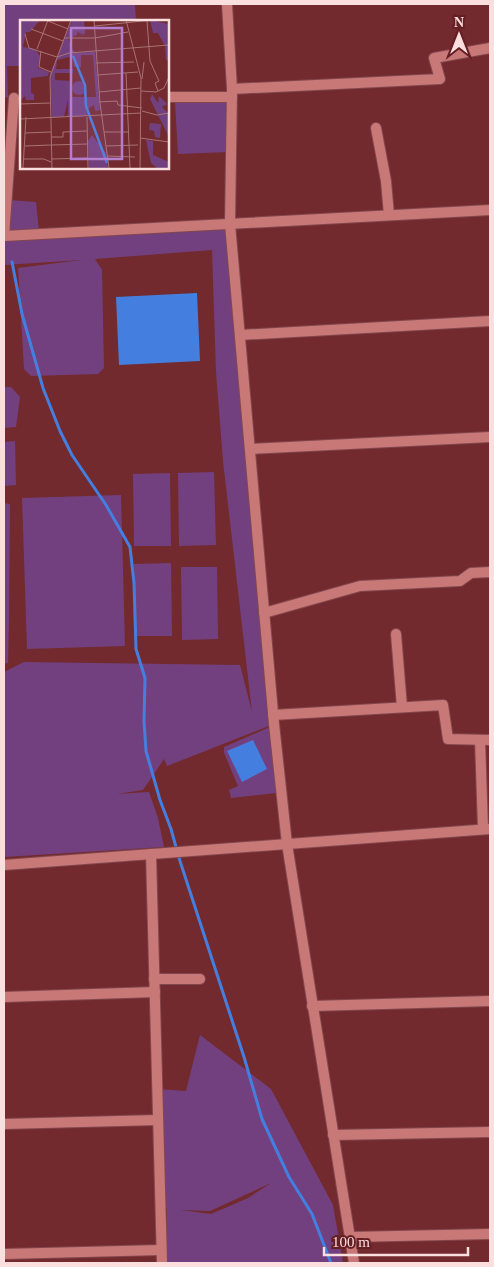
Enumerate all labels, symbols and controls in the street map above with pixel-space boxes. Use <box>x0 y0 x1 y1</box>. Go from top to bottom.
north arrow <box>434 10 484 60</box>
text: N <box>454 15 464 30</box>
inset map <box>20 20 169 169</box>
scale bar <box>324 1224 468 1256</box>
text: 100 m <box>332 1234 370 1250</box>

